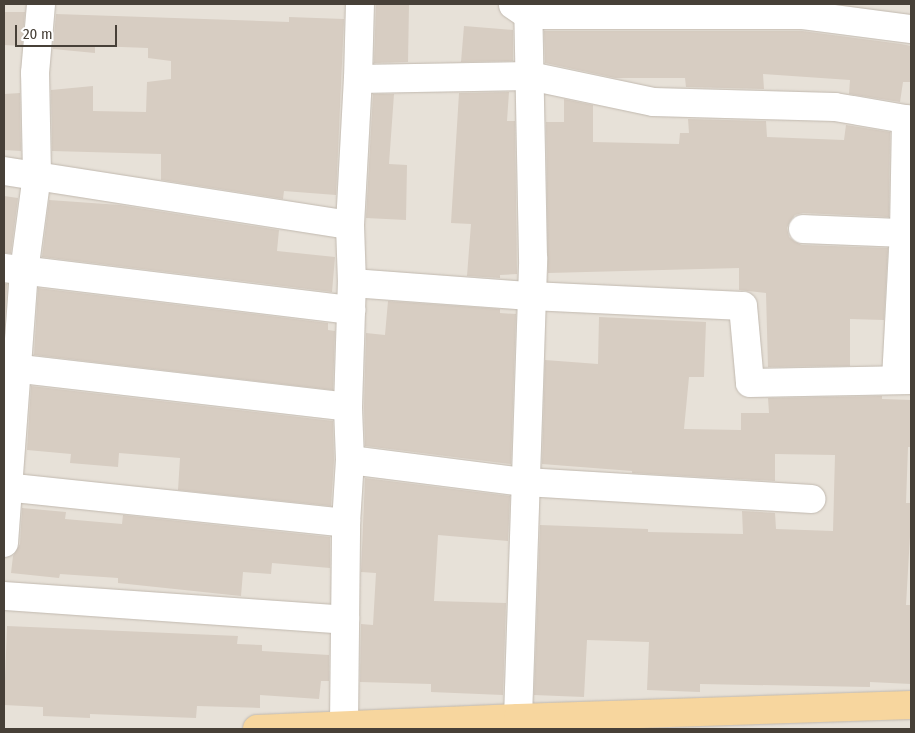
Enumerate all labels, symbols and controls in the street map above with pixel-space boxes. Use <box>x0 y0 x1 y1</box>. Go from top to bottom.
scale bar <box>18 15 120 47</box>
text: 20 m <box>23 25 53 43</box>

